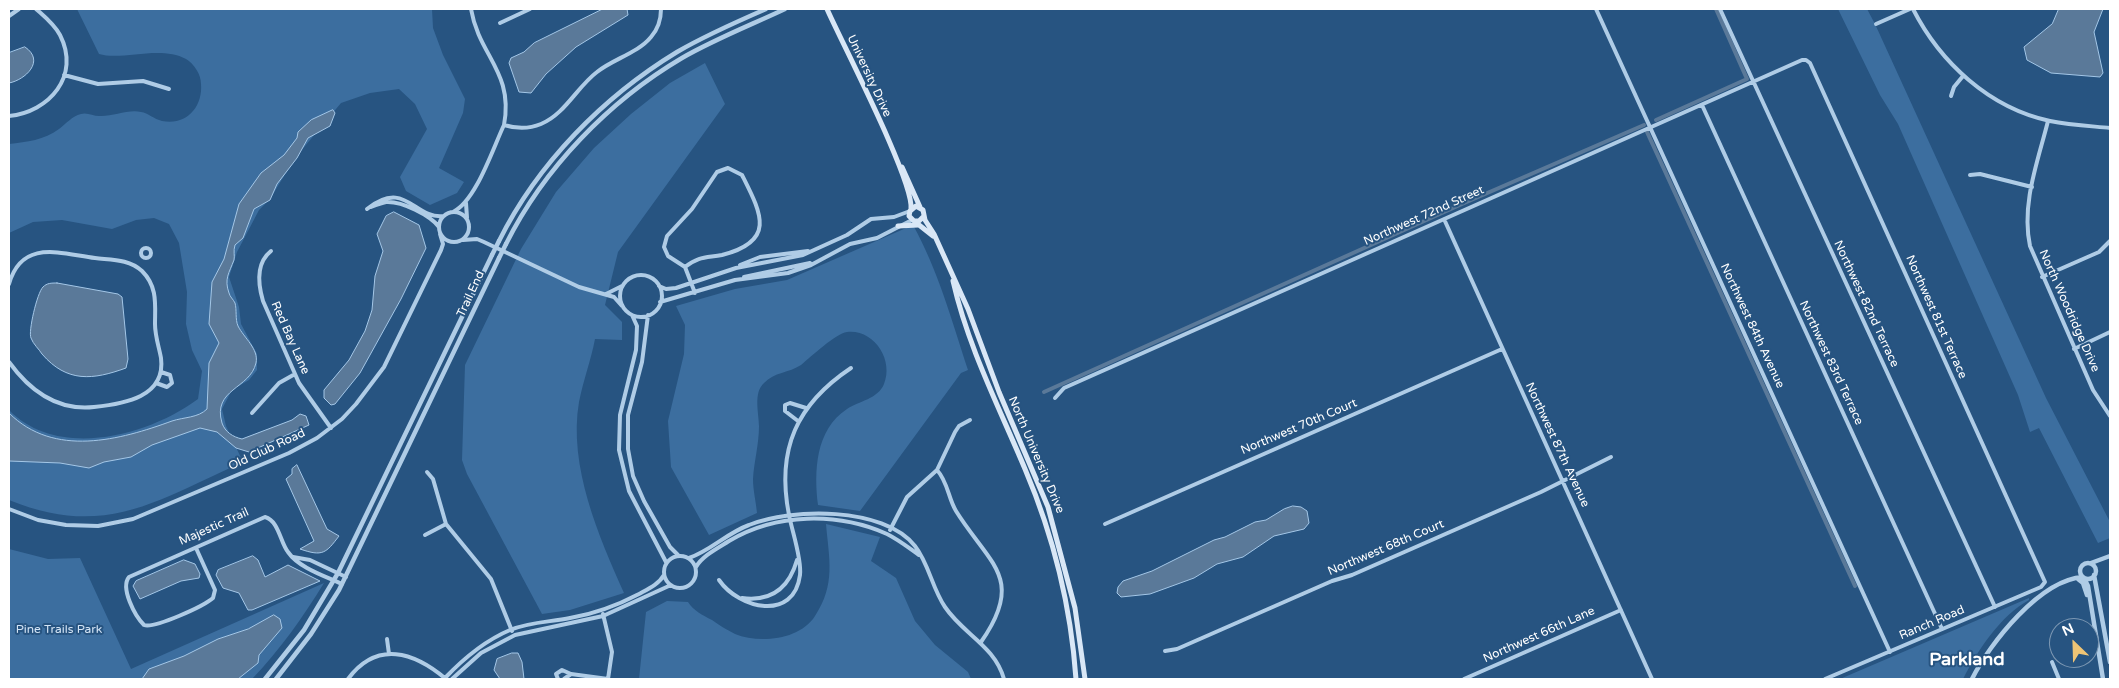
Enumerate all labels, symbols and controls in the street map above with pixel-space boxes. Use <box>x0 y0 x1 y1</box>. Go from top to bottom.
street label: University Drive <box>844 33 894 119</box>
street label: Northwest 72nd Street <box>1362 183 1486 249</box>
street label: Northwest 82nd Terrace <box>1830 238 1902 370</box>
street label: North Woodridge Drive <box>2036 248 2102 374</box>
street label: Northwest 81st Terrace <box>1902 253 1970 381</box>
street label: Northwest 84th Avenue <box>1717 261 1787 391</box>
street label: Trail End <box>454 269 488 319</box>
street label: Red Bay Lane <box>267 299 313 377</box>
street label: Northwest 83rd Terrace <box>1796 299 1866 427</box>
street label: Northwest 87th Avenue <box>1522 380 1592 510</box>
street label: North University Drive <box>1005 394 1067 516</box>
street label: Northwest 70th Court <box>1239 396 1359 458</box>
street label: Old Club Road <box>226 426 308 474</box>
street label: Majestic Trail <box>177 505 251 549</box>
street label: Northwest 68th Court <box>1326 517 1446 579</box>
street label: Ranch Road <box>1897 603 1967 643</box>
street label: Northwest 66th Lane <box>1481 604 1597 666</box>
north arrow <box>2049 618 2099 668</box>
text: N <box>2060 620 2077 640</box>
park label: Pine Trails Park <box>16 623 102 637</box>
district label: Parkland <box>1929 649 2005 671</box>

